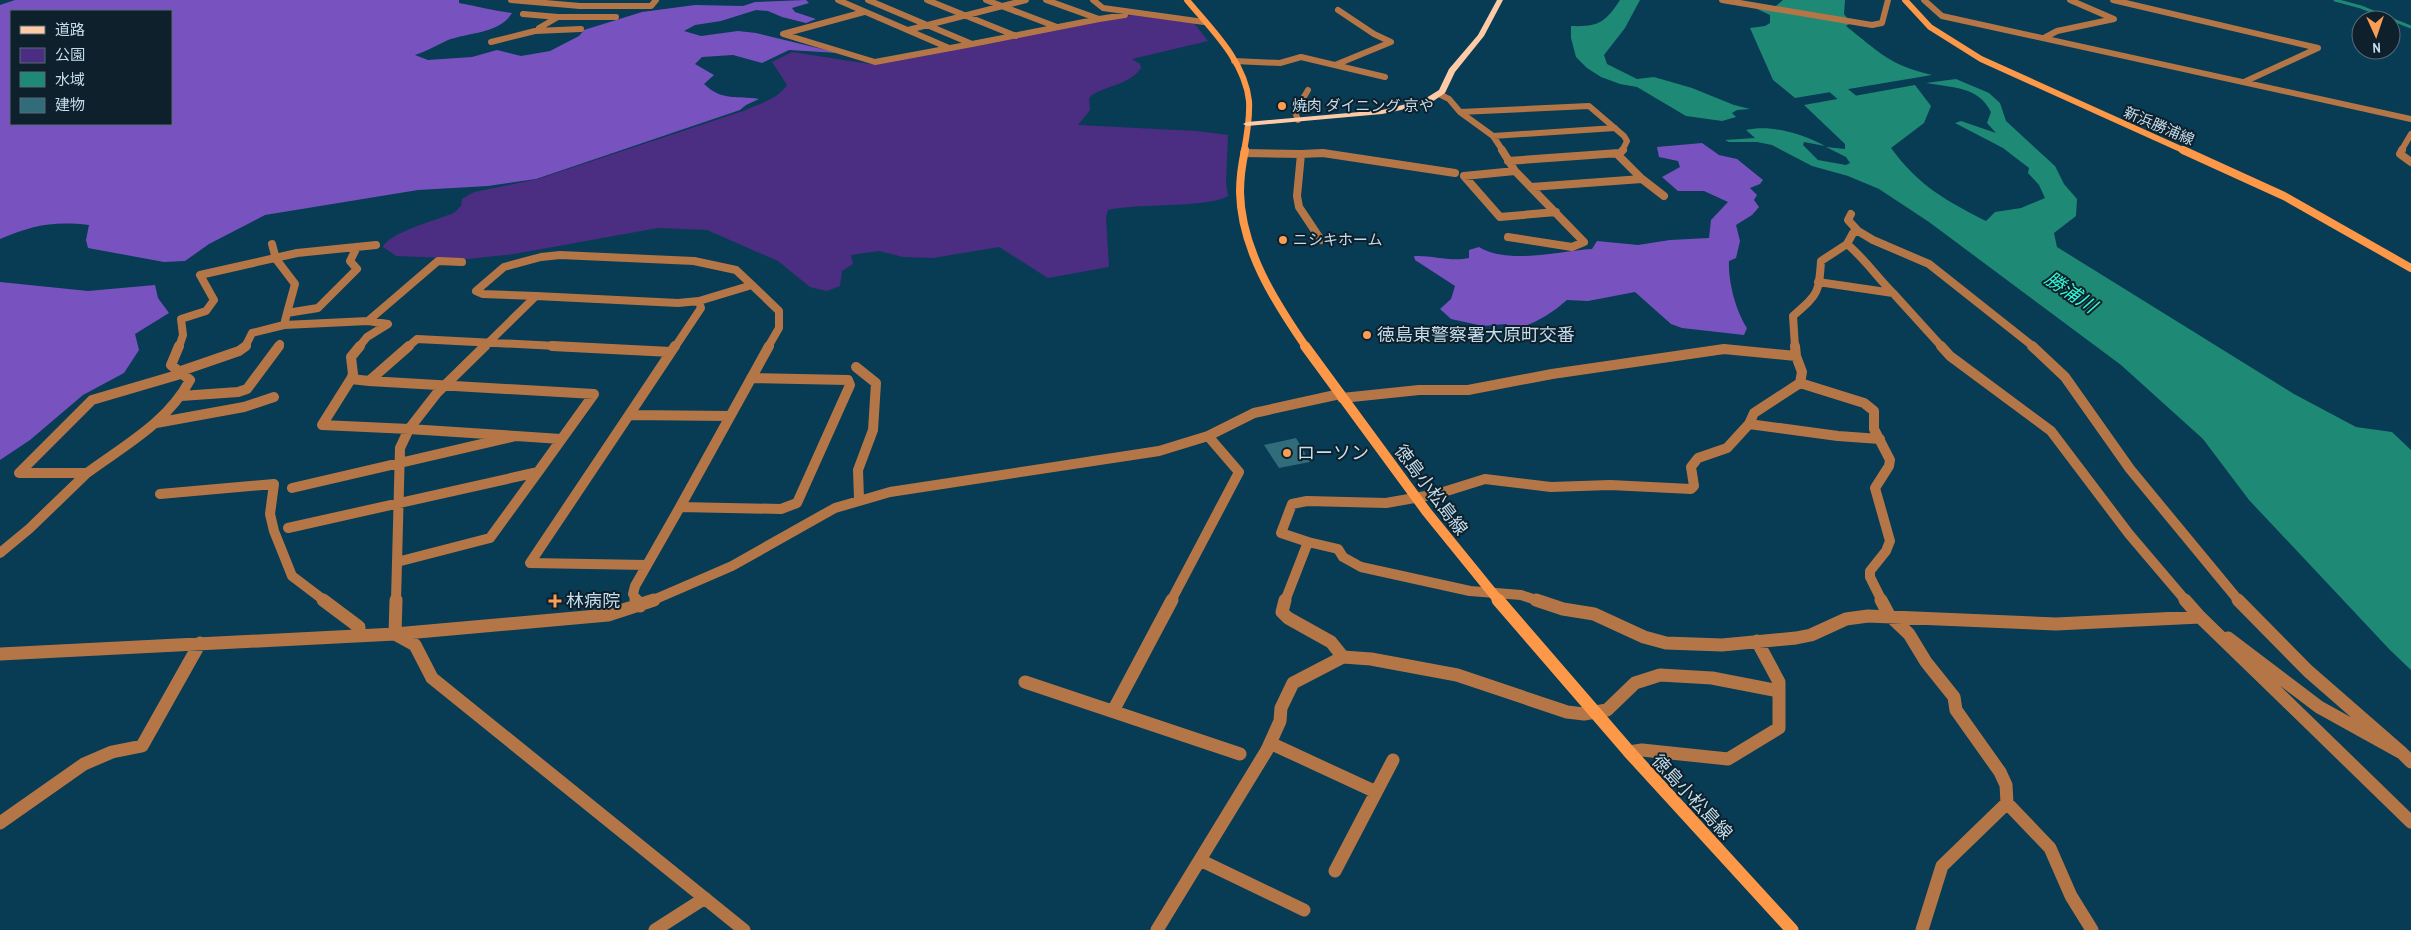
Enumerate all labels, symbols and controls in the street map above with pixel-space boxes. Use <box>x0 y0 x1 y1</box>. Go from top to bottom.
legend <box>10 10 172 125</box>
north arrow <box>2351 10 2401 60</box>
text: 道路 <box>55 19 85 40</box>
text: N <box>2372 39 2381 57</box>
text: 公園 <box>55 44 85 65</box>
text: 水域 <box>55 69 85 90</box>
text: 建物 <box>55 94 85 115</box>
place label: 焼肉 ダイニング 京や <box>1292 95 1434 116</box>
marker: 焼肉 ダイニング 京や <box>1276 100 1288 112</box>
street label: 新浜勝浦線 <box>2121 101 2198 150</box>
place label: ニシキホーム <box>1293 229 1383 250</box>
marker: ニシキホーム <box>1277 234 1289 246</box>
water label: 勝浦川 <box>2040 265 2104 320</box>
place label: 徳島東警察署大原町交番 <box>1377 322 1575 347</box>
marker: 徳島東警察署大原町交番 <box>1361 329 1373 341</box>
street label: 徳島小松島線 <box>1389 439 1474 540</box>
place label: ローソン <box>1297 440 1369 465</box>
marker: ローソン <box>1281 447 1293 459</box>
place label: 林病院 <box>566 588 620 613</box>
marker: 林病院 <box>548 594 562 608</box>
street label: 徳島小松島線 <box>1646 749 1738 845</box>

